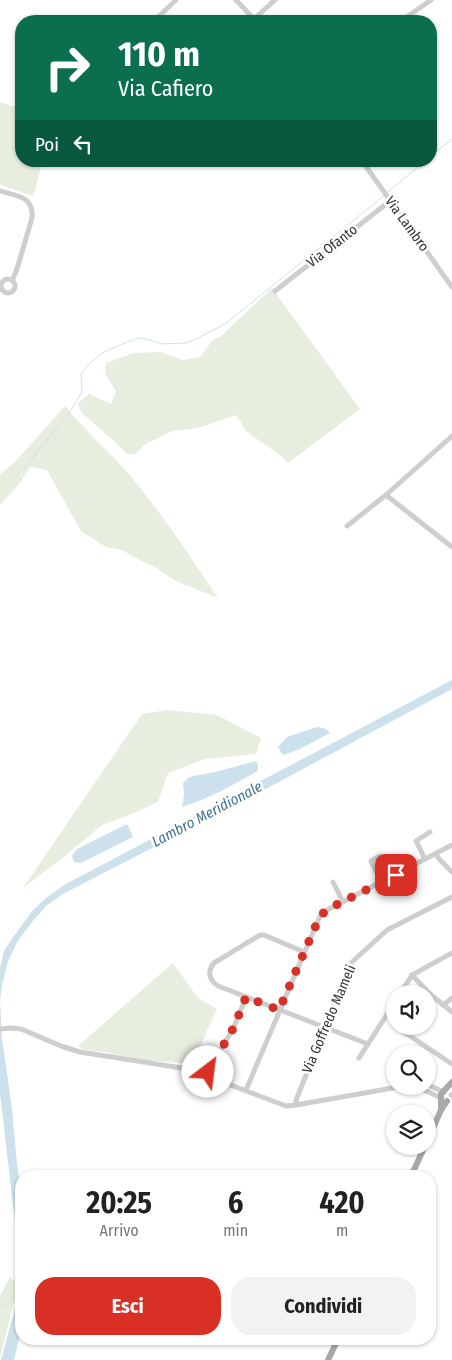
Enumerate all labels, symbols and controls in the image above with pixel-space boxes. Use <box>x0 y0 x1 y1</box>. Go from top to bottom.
text: 110 m <box>118 33 200 75</box>
icon: right <box>35 35 100 100</box>
text: Via Cafiero <box>118 75 213 102</box>
icon: left <box>69 130 97 158</box>
text: Poi <box>35 133 59 156</box>
street label: Via Lambro <box>381 193 433 255</box>
street label: Via Ofanto <box>303 221 361 271</box>
water label: Lambro Meridionale <box>149 777 265 851</box>
pin <box>375 854 417 896</box>
icon: arrive <box>382 861 410 889</box>
street label: Via Goffredo Mameli <box>299 962 359 1076</box>
map controls <box>386 985 436 1155</box>
button: sound <box>386 985 436 1035</box>
position arrow <box>181 1045 233 1097</box>
button: search <box>386 1045 436 1095</box>
button: layers <box>386 1105 436 1155</box>
text: 20:25 <box>86 1185 152 1221</box>
text: 6 <box>228 1185 244 1221</box>
text: 420 <box>319 1185 365 1221</box>
text: Arrivo <box>100 1221 139 1240</box>
text: min <box>223 1221 248 1240</box>
text: m <box>336 1221 348 1240</box>
button: Esci <box>35 1277 221 1335</box>
button: Condividi <box>231 1277 416 1335</box>

